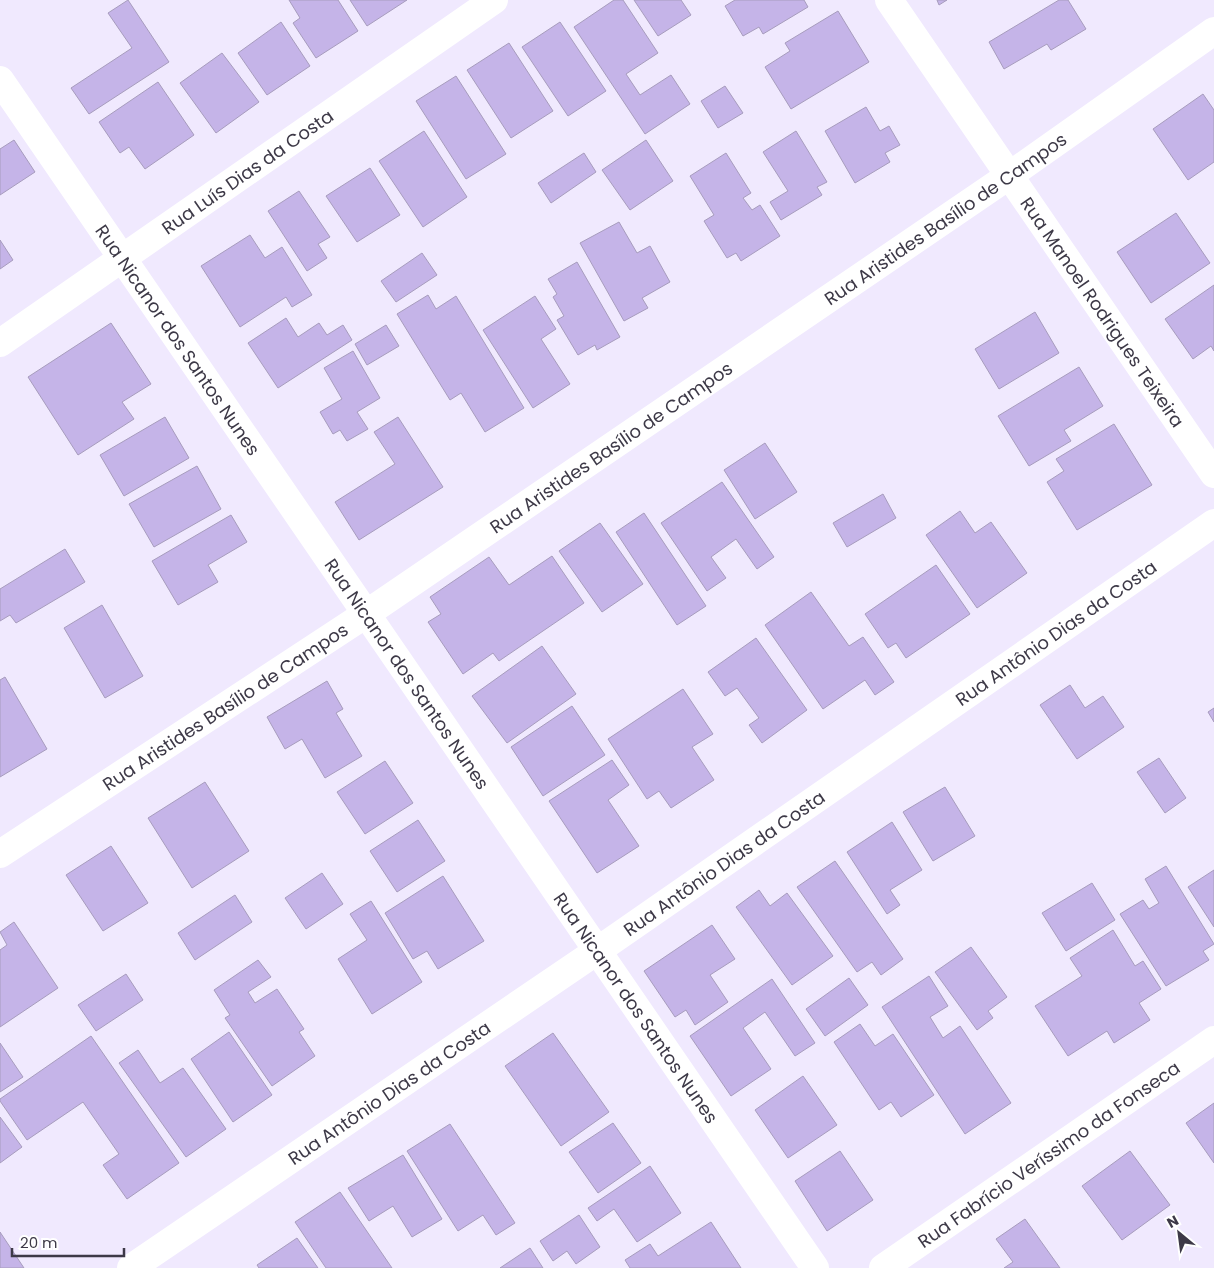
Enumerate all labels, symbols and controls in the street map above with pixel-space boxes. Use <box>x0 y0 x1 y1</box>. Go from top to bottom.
street label: Rua Luís Dias da Costa <box>156 103 338 240</box>
street label: Rua Aristides Basílio de Campos <box>819 127 1071 311</box>
street label: Rua Manoel Rodrigues Teixeira <box>1015 192 1191 432</box>
street label: Rua Nicanor dos Santos Nunes <box>90 219 266 460</box>
street label: Rua Aristides Basílio de Campos <box>484 355 737 539</box>
street label: Rua Nicanor dos Santos Nunes <box>319 553 495 794</box>
street label: Rua Antônio Dias da Costa <box>950 554 1161 711</box>
street label: Rua Aristides Basílio de Campos <box>97 617 353 796</box>
street label: Rua Antônio Dias da Costa <box>618 784 830 942</box>
street label: Rua Nicanor dos Santos Nunes <box>548 887 725 1128</box>
street label: Rua Antônio Dias da Costa <box>283 1015 495 1170</box>
street label: Rua Fabrício Veríssimo da Fonseca <box>912 1055 1185 1253</box>
north arrow <box>1154 1208 1204 1258</box>
text: N <box>1163 1210 1182 1233</box>
scale bar <box>12 1226 125 1258</box>
text: 20 m <box>20 1232 58 1253</box>

